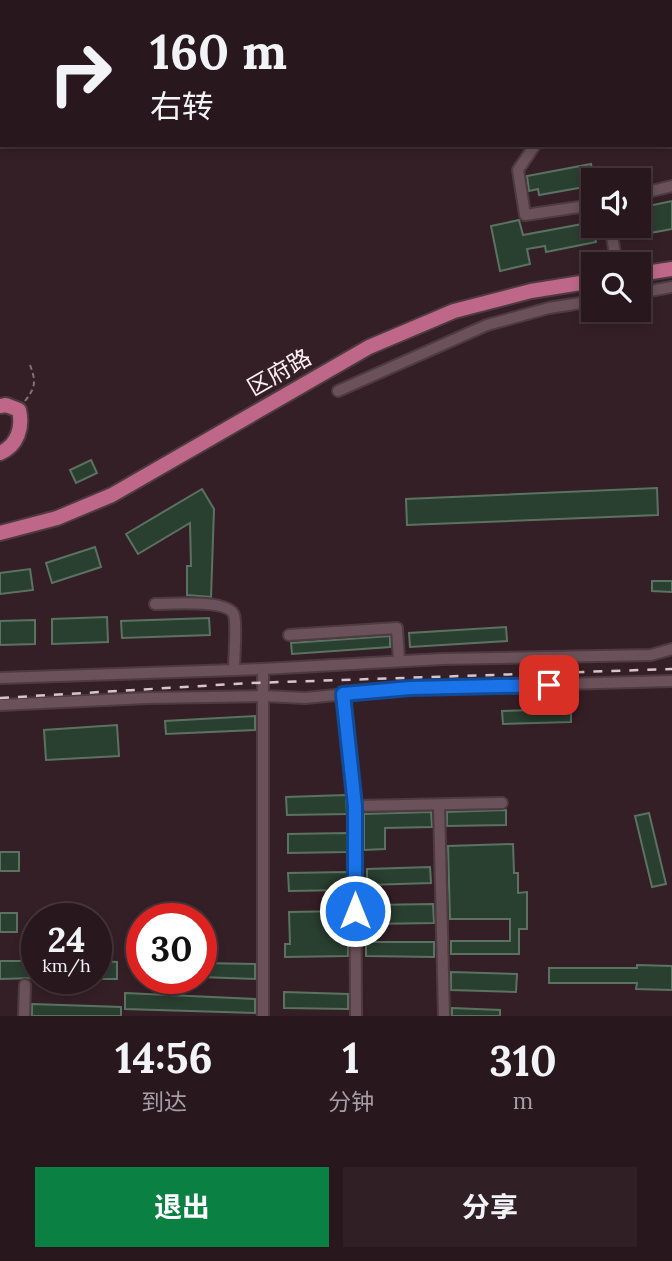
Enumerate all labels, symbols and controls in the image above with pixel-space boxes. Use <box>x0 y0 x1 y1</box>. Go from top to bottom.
text: 160 m <box>150 20 287 82</box>
icon: right <box>35 28 126 119</box>
text: 右转 <box>150 86 214 127</box>
map controls <box>581 168 651 322</box>
button: sound <box>581 168 651 238</box>
button: search <box>581 252 651 322</box>
street label: 区府路 <box>242 342 316 402</box>
pin <box>519 655 579 715</box>
icon: arrive <box>530 666 568 704</box>
position arrow <box>318 874 392 948</box>
speed limit sign: 30 <box>126 903 217 994</box>
text: 24 <box>48 917 85 962</box>
text: km/h <box>42 954 91 977</box>
text: 14:56 <box>115 1031 213 1085</box>
text: 1 <box>342 1031 360 1085</box>
text: 310 <box>489 1034 557 1088</box>
text: m <box>513 1086 533 1115</box>
text: 到达 <box>141 1087 187 1116</box>
text: 分钟 <box>328 1087 374 1116</box>
button: 退出 <box>35 1167 329 1247</box>
button: 分享 <box>343 1167 637 1247</box>

